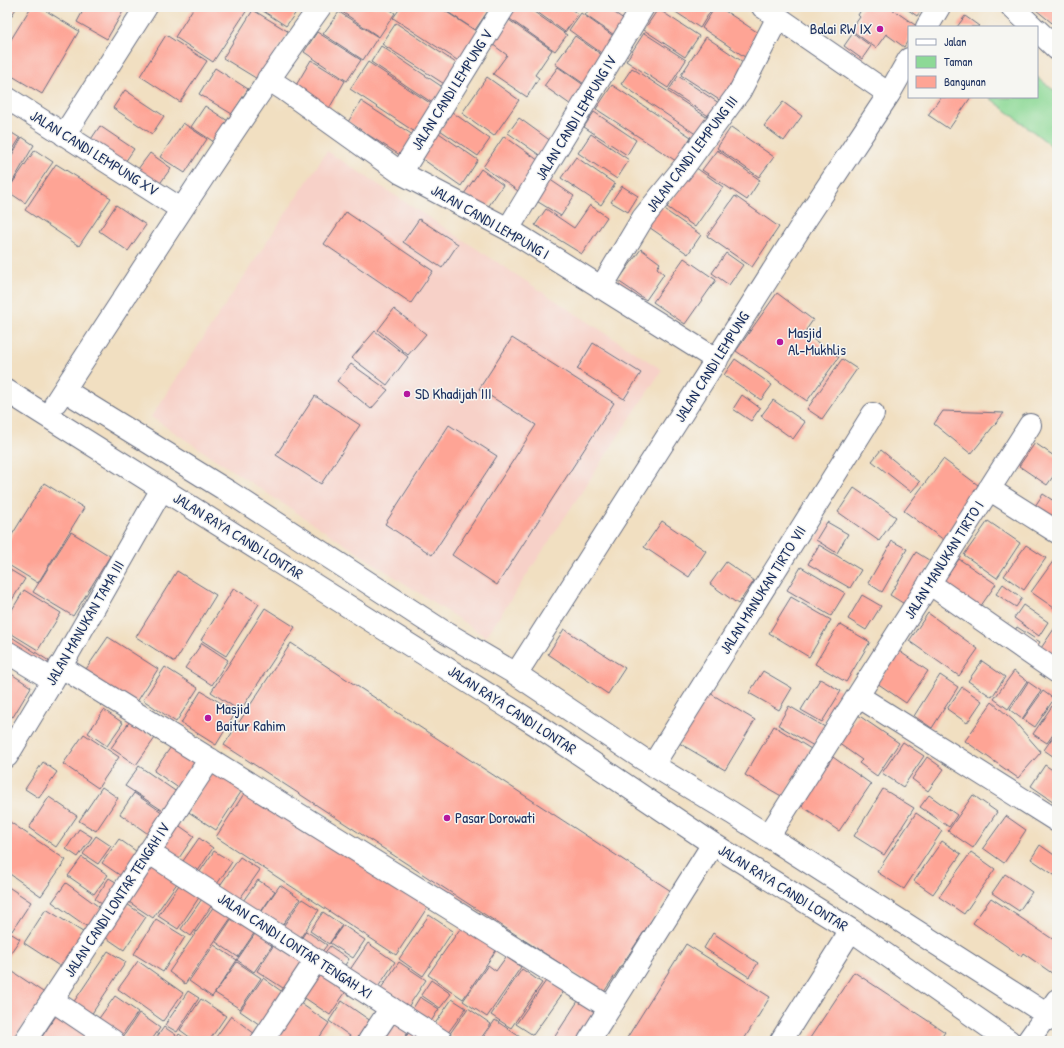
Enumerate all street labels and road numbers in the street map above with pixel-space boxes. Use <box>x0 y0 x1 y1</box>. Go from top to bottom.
street label: JALAN CANDI LEMPUNG V <box>406 25 497 154</box>
street label: JALAN CANDI LEMPUNG IV <box>530 51 621 184</box>
street label: JALAN CANDI LEMPUNG III <box>641 91 742 216</box>
street label: JALAN CANDI LEMPUNG XV <box>26 105 163 201</box>
street label: JALAN CANDI LEMPUNG I <box>427 179 553 264</box>
street label: JALAN CANDI LEMPUNG <box>669 307 754 426</box>
street label: JALAN RAYA CANDI LONTAR <box>169 487 307 584</box>
street label: JALAN MANUKAN TIRTO I <box>899 497 989 623</box>
street label: JALAN MANUKAN TIRTO VII <box>714 521 811 658</box>
street label: JALAN MANUKAN TAMA III <box>40 556 129 689</box>
street label: JALAN RAYA CANDI LONTAR <box>444 660 581 759</box>
street label: JALAN CANDI LONTAR TENGAH IV <box>59 818 175 981</box>
street label: JALAN RAYA CANDI LONTAR <box>714 839 852 936</box>
street label: JALAN CANDI LONTAR TENGAH XI <box>214 888 377 1004</box>

